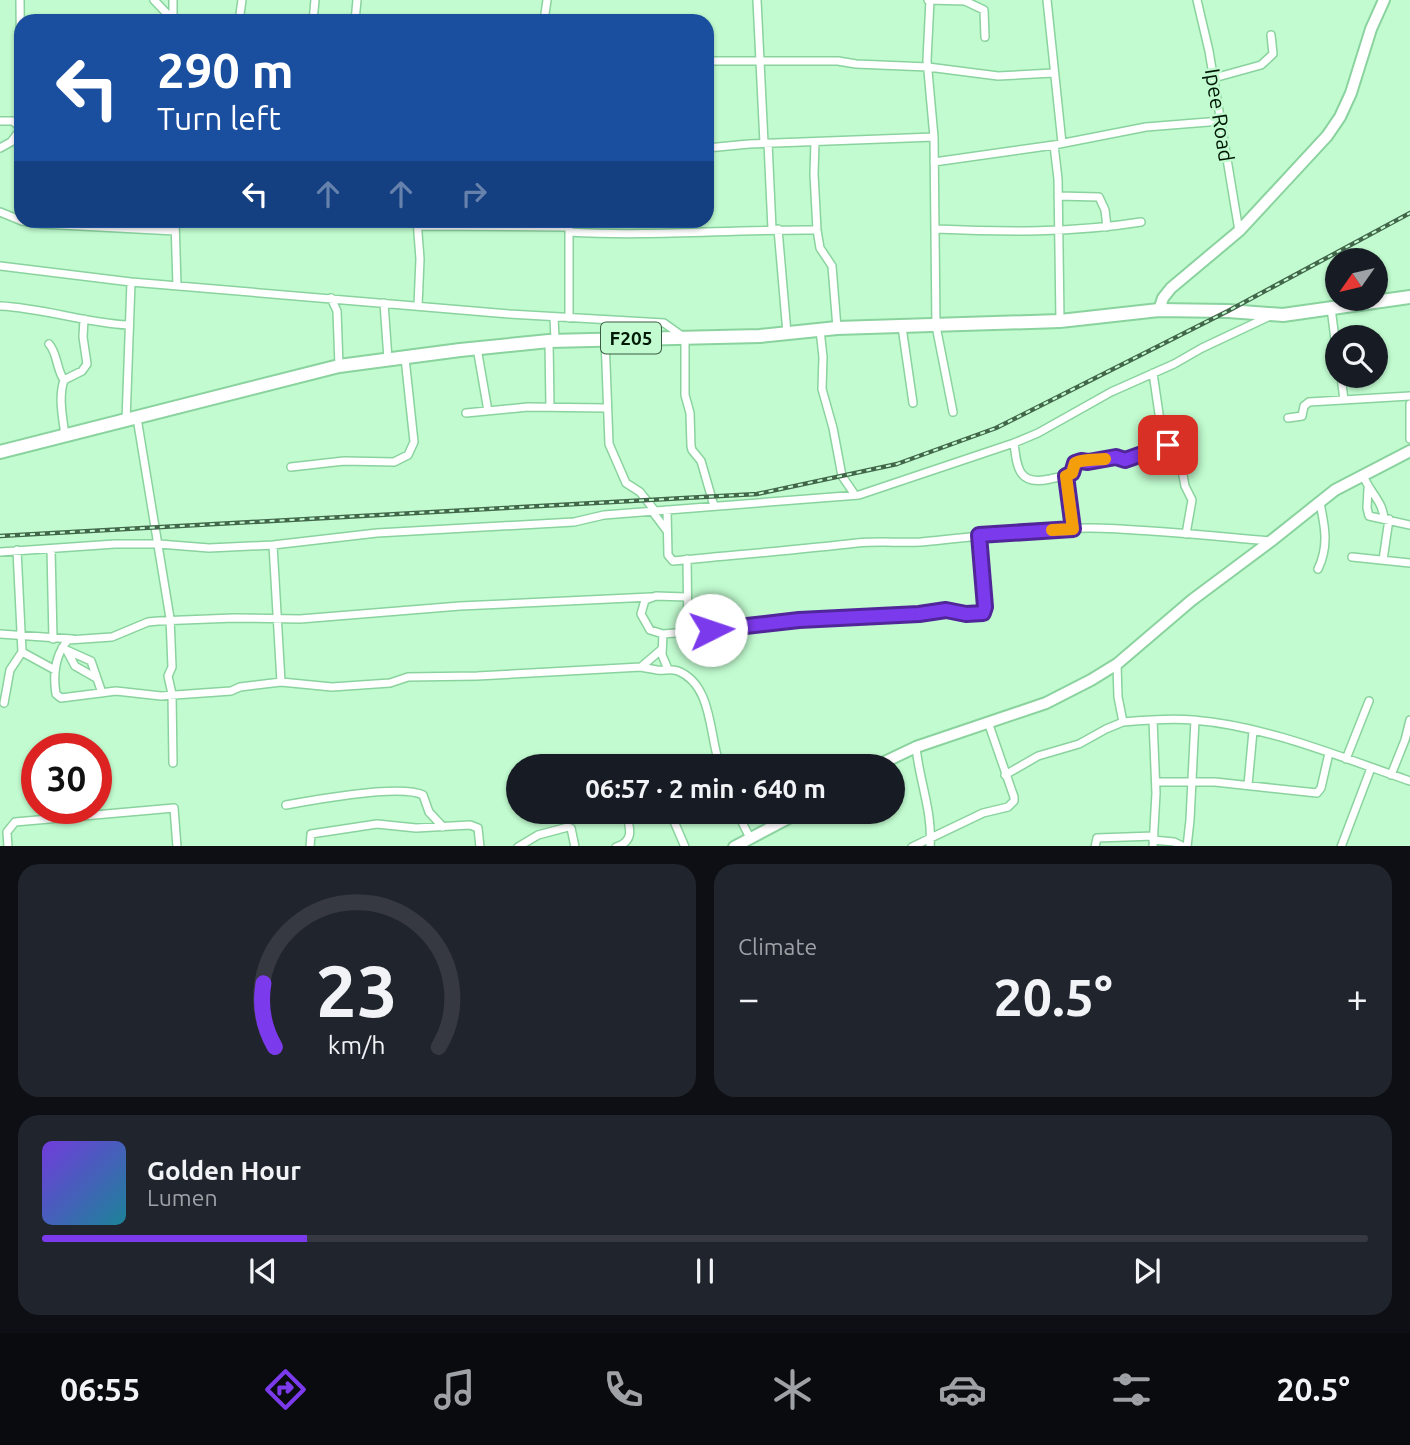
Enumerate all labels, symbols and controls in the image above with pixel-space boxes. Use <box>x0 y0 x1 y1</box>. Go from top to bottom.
icon: left <box>42 42 133 133</box>
text: 290 m <box>157 42 294 97</box>
street label: Ipee Road <box>1201 67 1239 163</box>
text: Turn left <box>157 100 281 136</box>
icon: left <box>236 175 274 213</box>
icon: ahead <box>309 175 347 213</box>
icon: ahead <box>382 175 420 213</box>
icon: right <box>455 175 493 213</box>
north arrow <box>1325 248 1388 312</box>
map controls <box>1325 248 1388 388</box>
road number: F205 <box>601 322 661 354</box>
button: search <box>1325 325 1388 388</box>
pin <box>1138 415 1198 475</box>
icon: arrive <box>1149 426 1187 464</box>
position arrow <box>674 593 748 667</box>
speed limit sign: 30 <box>21 733 112 824</box>
text: 06:57 · 2 min · 640 m <box>585 774 826 803</box>
text: Climate <box>738 934 817 959</box>
text: 23 <box>316 949 398 1031</box>
text: 20.5° <box>993 968 1113 1026</box>
text: − <box>738 977 759 1019</box>
text: + <box>1347 977 1368 1019</box>
text: km/h <box>328 1030 386 1058</box>
text: Golden Hour <box>147 1156 301 1185</box>
text: Lumen <box>147 1185 218 1210</box>
icon: previous <box>244 1252 282 1290</box>
icon: pause <box>686 1252 724 1290</box>
icon: next <box>1128 1252 1166 1290</box>
icon: directions <box>261 1365 310 1414</box>
icon: music <box>430 1365 479 1414</box>
icon: phone <box>599 1365 648 1414</box>
icon: climate <box>768 1365 817 1414</box>
icon: car <box>938 1365 987 1414</box>
icon: filters <box>1107 1365 1156 1414</box>
text: 06:55 <box>60 1371 140 1407</box>
text: 20.5° <box>1276 1371 1350 1407</box>

